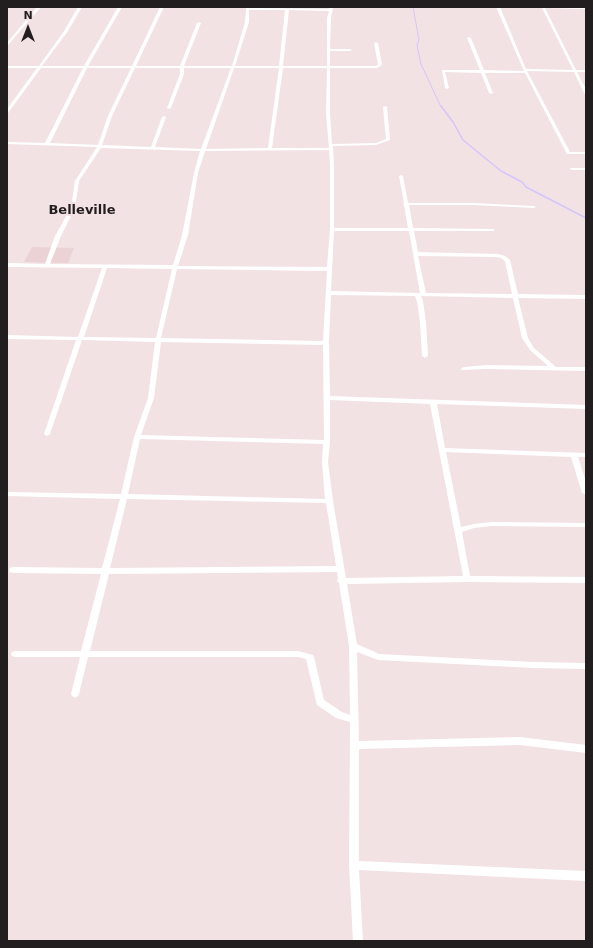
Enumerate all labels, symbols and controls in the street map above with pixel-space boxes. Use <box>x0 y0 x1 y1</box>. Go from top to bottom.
north arrow <box>8 8 48 48</box>
text: N <box>23 9 33 22</box>
district label: Belleville <box>48 203 116 219</box>

